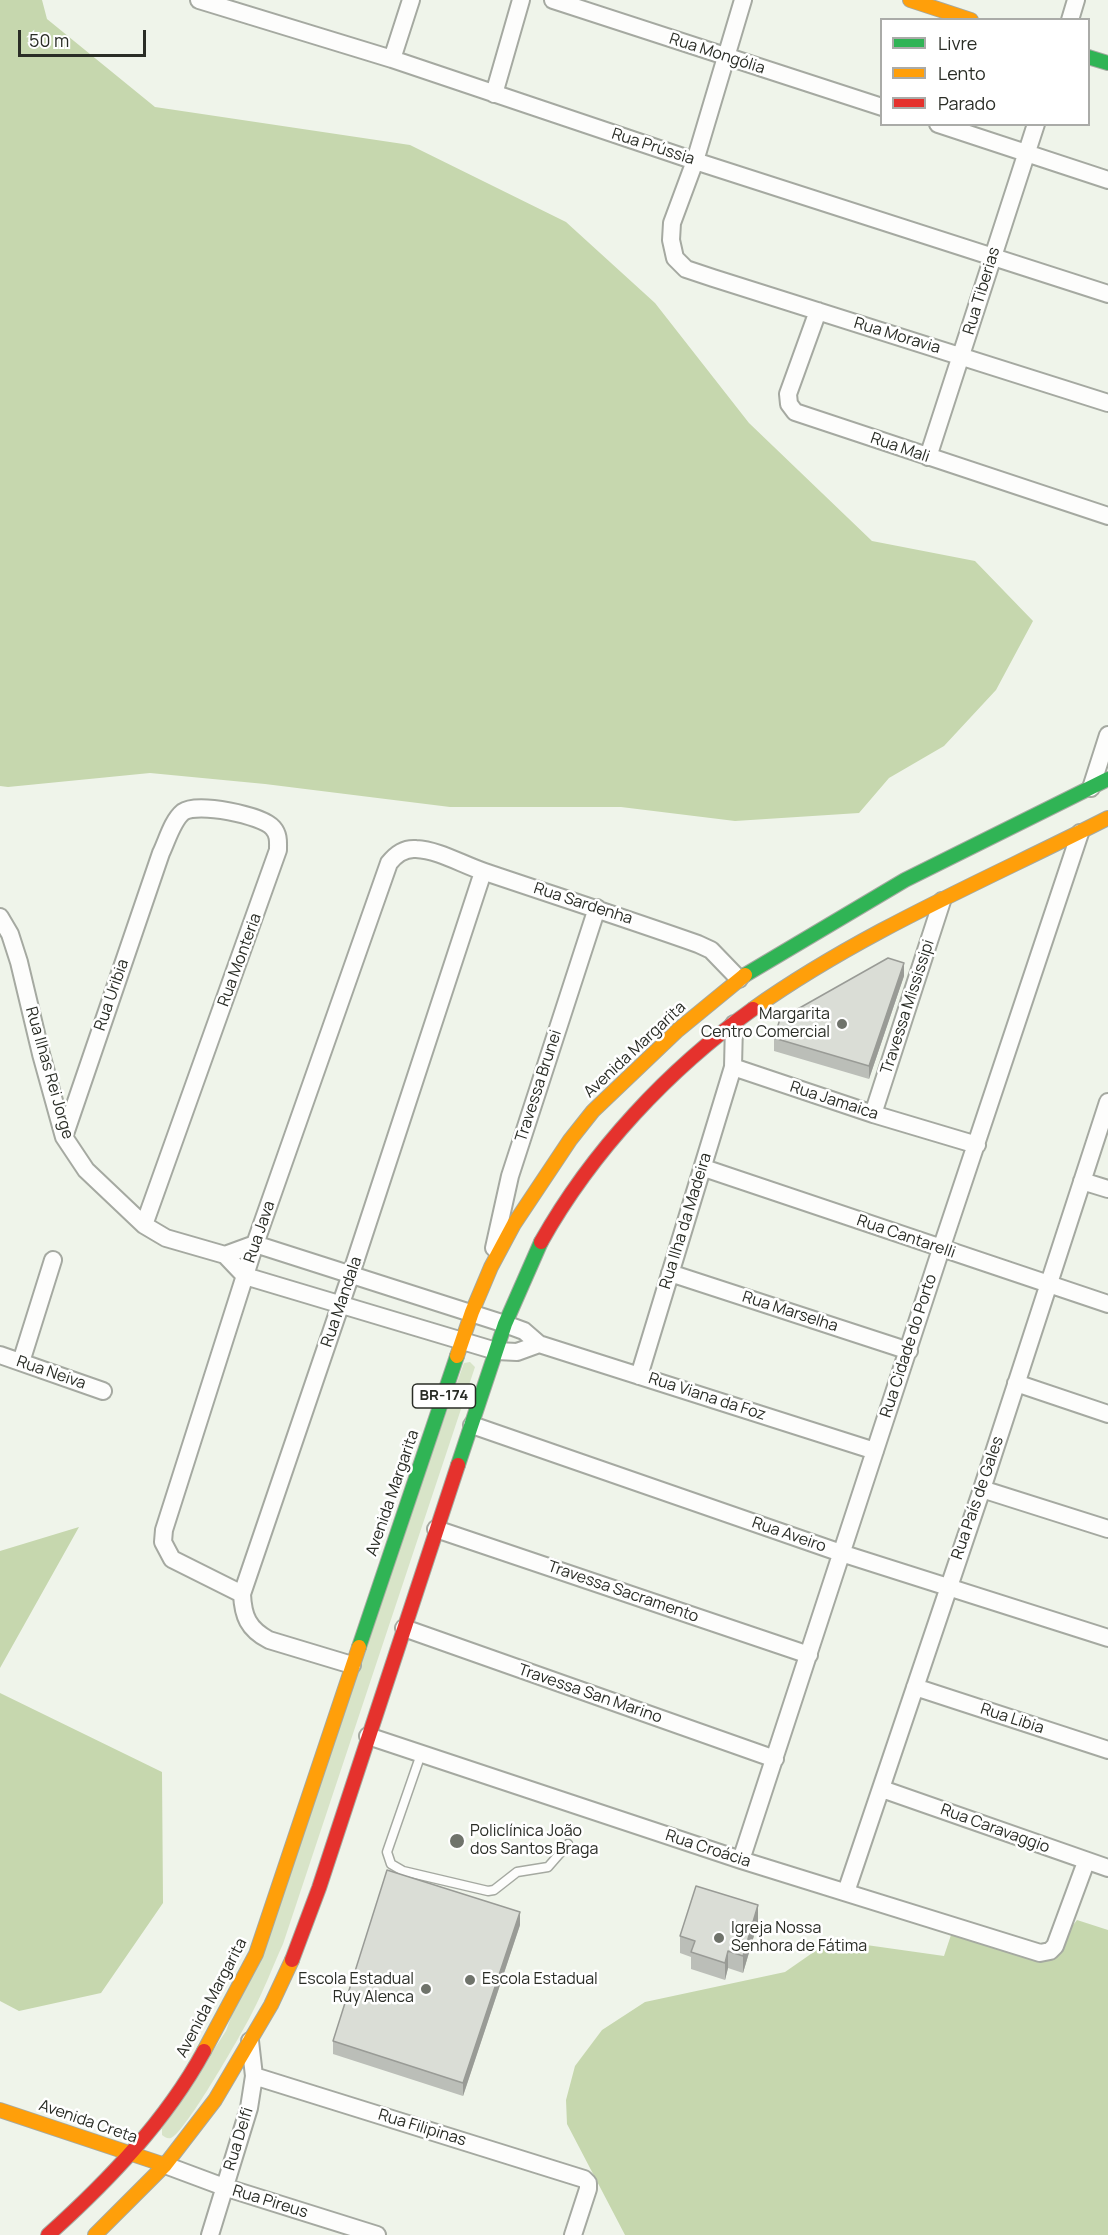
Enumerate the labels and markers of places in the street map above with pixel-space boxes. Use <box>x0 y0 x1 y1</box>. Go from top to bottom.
place label: Margarita Centro Comercial <box>701 1005 830 1043</box>
marker: Margarita Centro Comercial <box>835 1017 849 1031</box>
place label: Policlínica João dos Santos Braga <box>470 1822 598 1860</box>
marker: Policlínica João dos Santos Braga <box>448 1832 466 1850</box>
place label: Igreja Nossa Senhora de Fátima <box>731 1919 867 1957</box>
marker: Igreja Nossa Senhora de Fátima <box>712 1931 726 1945</box>
place label: Escola Estadual Ruy Alenca <box>298 1970 414 2008</box>
place label: Escola Estadual <box>482 1970 598 1990</box>
marker: Escola Estadual <box>463 1973 477 1987</box>
marker: Escola Estadual Ruy Alenca <box>419 1982 433 1996</box>

